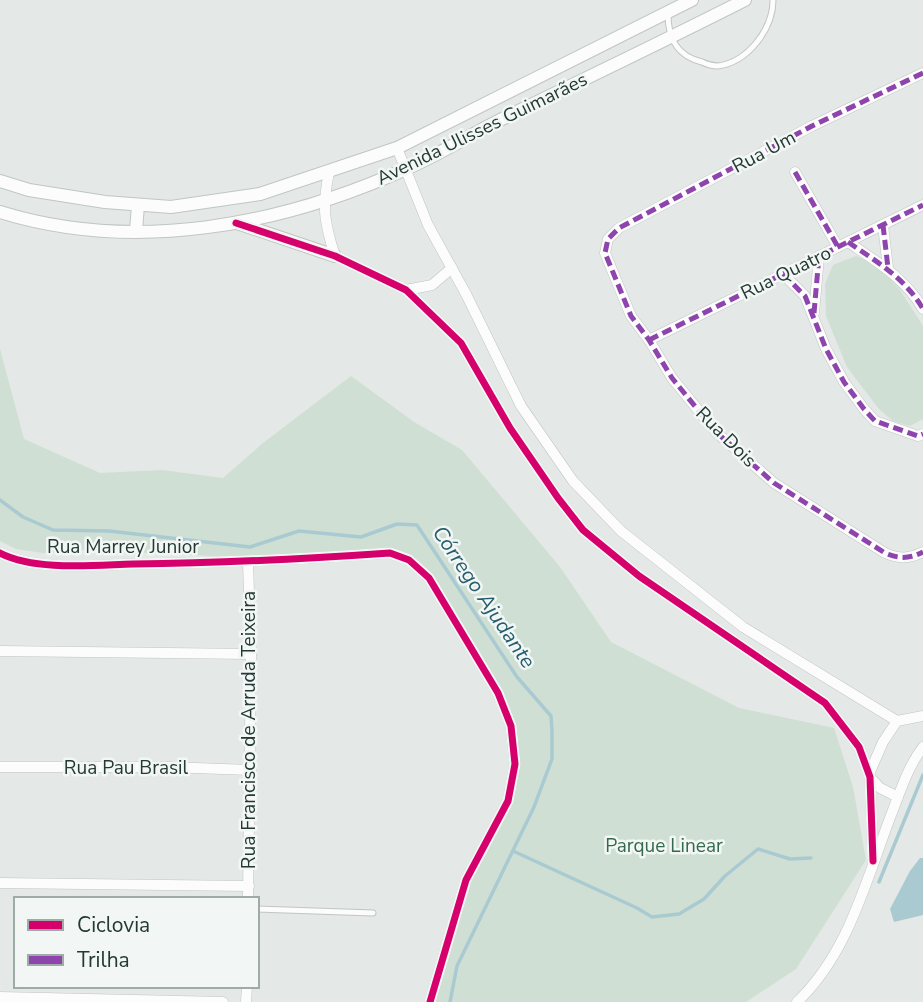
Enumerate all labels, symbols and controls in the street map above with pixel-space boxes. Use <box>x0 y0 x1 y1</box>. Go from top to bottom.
street label: Avenida Ulisses Guimarães <box>372 67 592 191</box>
street label: Rua Um <box>728 124 800 180</box>
street label: Rua Quatro <box>736 240 836 306</box>
street label: Rua Dois <box>690 401 762 473</box>
water label: Córrego Ajudante <box>426 520 542 674</box>
street label: Rua Marrey Junior <box>47 534 199 560</box>
street label: Rua Francisco de Arruda Teixeira <box>236 591 262 869</box>
street label: Rua Pau Brasil <box>64 755 189 781</box>
park label: Parque Linear <box>605 833 723 859</box>
legend <box>14 897 259 988</box>
text: Ciclovia <box>77 911 150 939</box>
text: Trilha <box>77 946 130 974</box>

